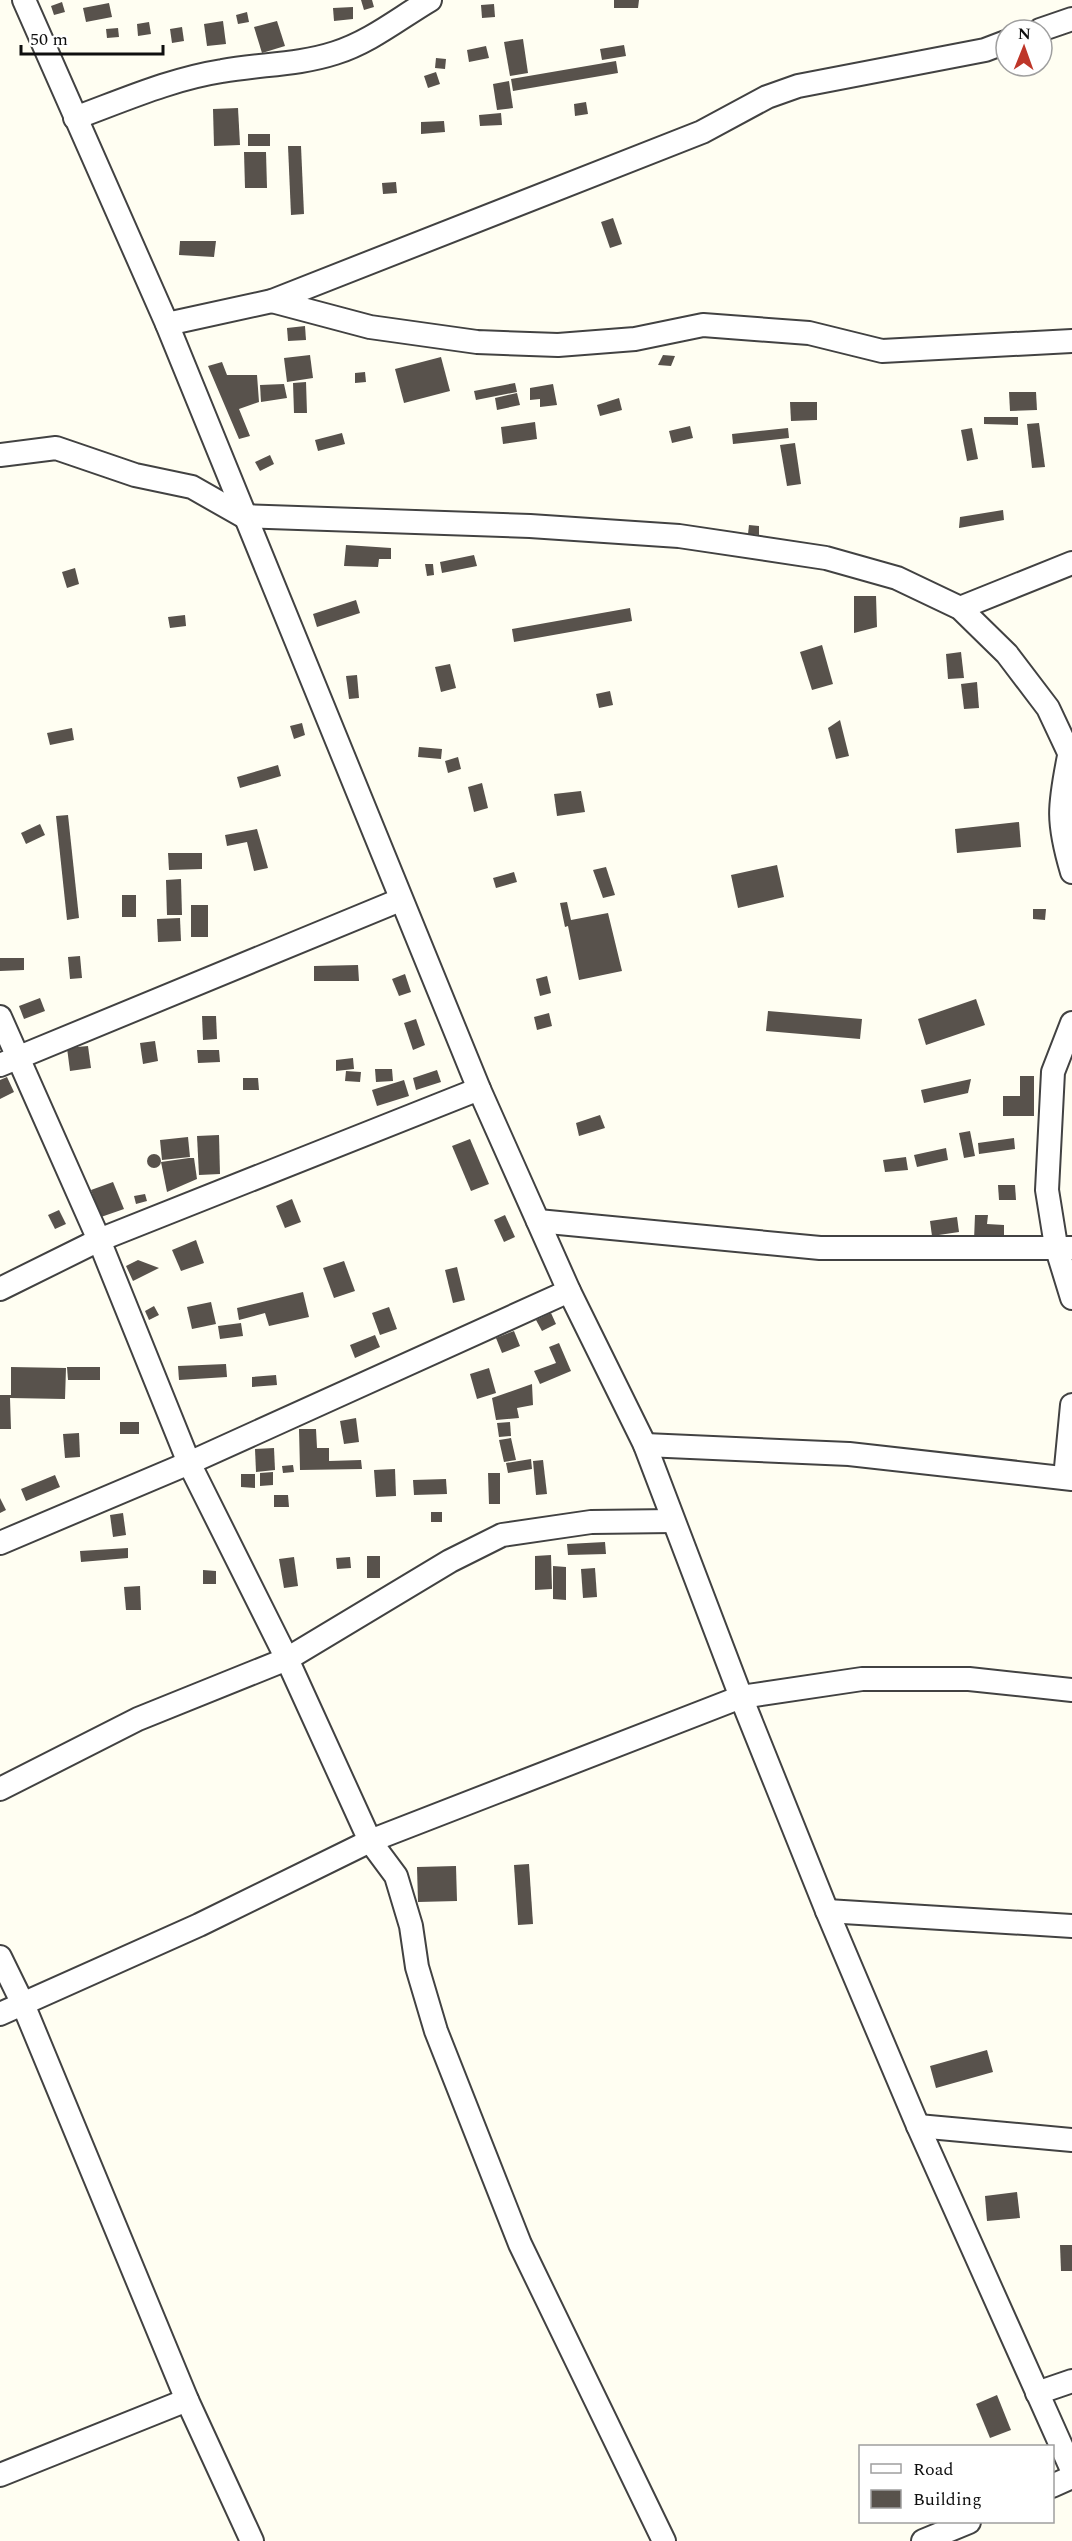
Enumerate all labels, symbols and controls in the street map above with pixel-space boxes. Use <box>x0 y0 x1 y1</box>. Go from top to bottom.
scale bar <box>21 18 164 56</box>
north arrow <box>994 18 1054 78</box>
text: N <box>1018 22 1031 46</box>
text: 50 m <box>30 26 68 53</box>
legend <box>859 2445 1054 2523</box>
text: Road <box>913 2456 954 2483</box>
text: Building <box>913 2486 982 2513</box>

